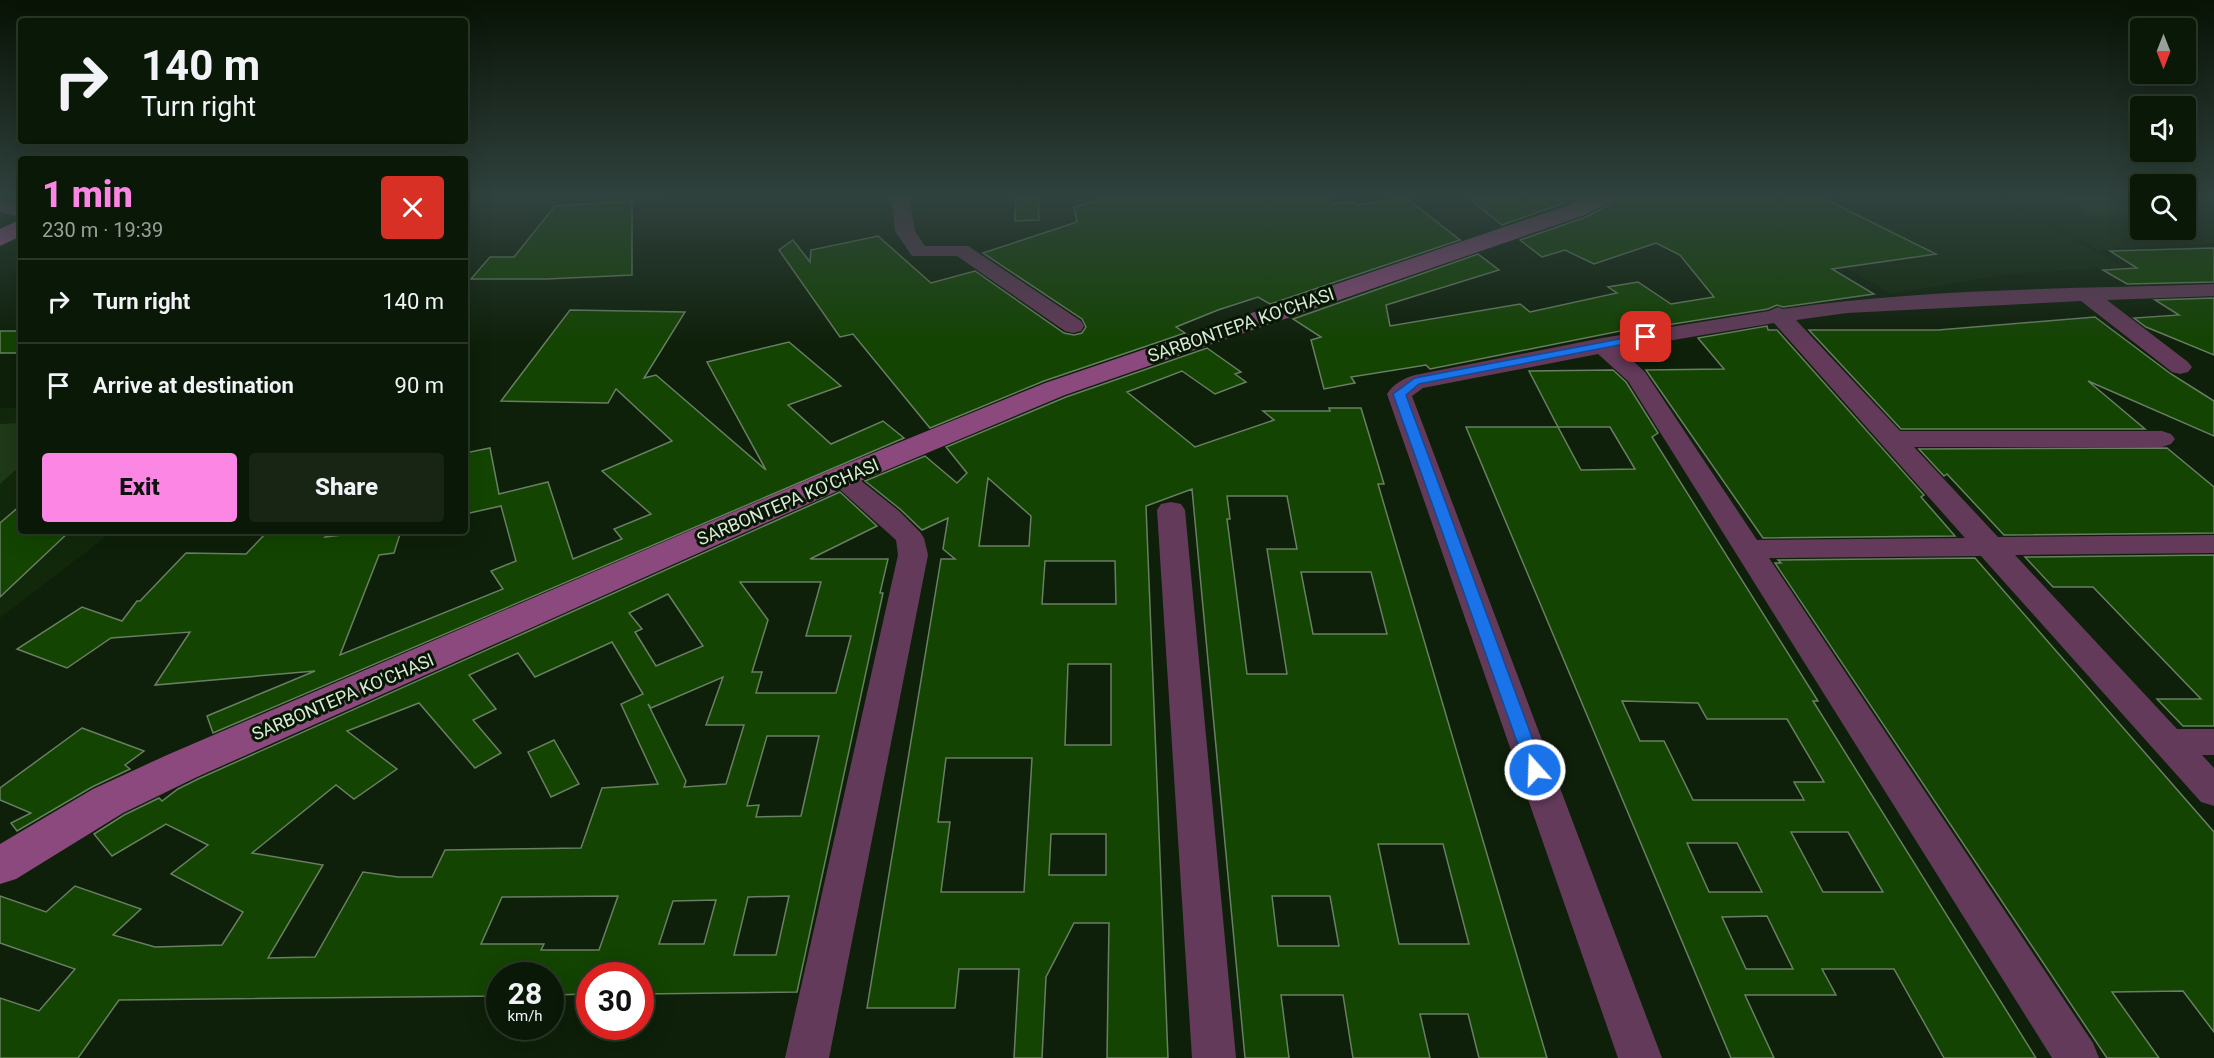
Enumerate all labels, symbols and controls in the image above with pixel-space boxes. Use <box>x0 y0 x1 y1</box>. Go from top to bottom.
north arrow <box>2130 18 2196 84</box>
map controls <box>2130 18 2196 240</box>
text: 140 m <box>141 41 260 90</box>
icon: right <box>42 42 120 120</box>
text: Turn right <box>141 91 256 123</box>
button: sound <box>2130 96 2196 162</box>
text: 1 min <box>42 174 133 216</box>
button: search <box>2130 174 2196 240</box>
button: close <box>381 176 444 239</box>
text: 230 m · 19:39 <box>42 218 163 242</box>
street label: SARBONTEPA KO'CHASI <box>1145 283 1337 366</box>
icon: right <box>42 285 75 318</box>
text: Turn right <box>93 289 190 314</box>
text: 140 m <box>382 289 444 314</box>
pin <box>1620 311 1671 362</box>
icon: arrive <box>1629 320 1662 353</box>
icon: arrive <box>42 369 75 402</box>
text: Arrive at destination <box>93 373 294 398</box>
text: 90 m <box>395 373 444 398</box>
button: Exit <box>42 453 237 522</box>
button: Share <box>249 453 444 522</box>
street label: SARBONTEPA KO'CHASI <box>694 454 882 549</box>
street label: SARBONTEPA KO'CHASI <box>249 649 437 744</box>
position arrow <box>1503 738 1567 802</box>
speed limit sign: 30 <box>576 962 654 1040</box>
text: 28 <box>508 976 542 1011</box>
text: km/h <box>507 1007 543 1025</box>

